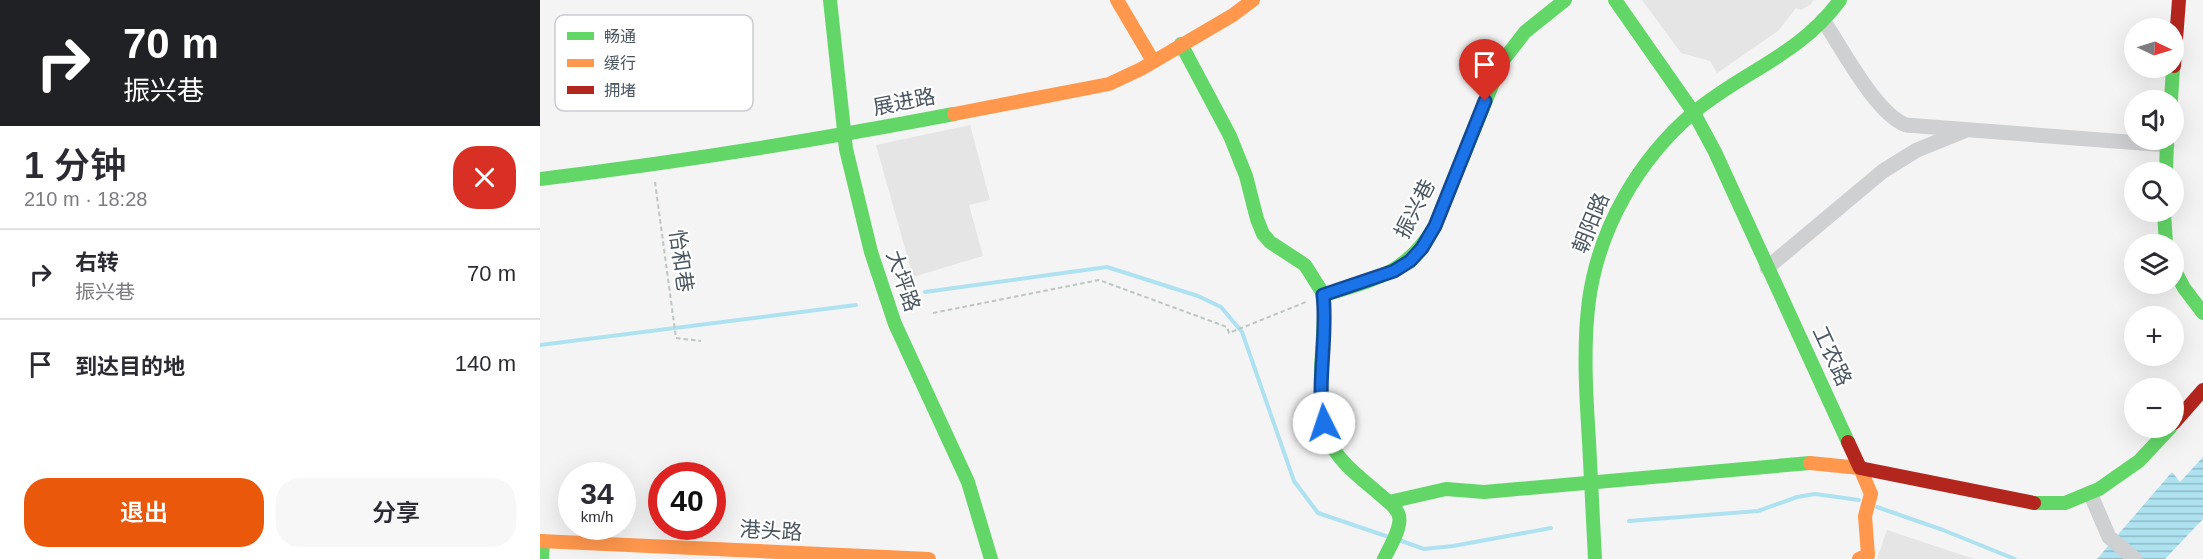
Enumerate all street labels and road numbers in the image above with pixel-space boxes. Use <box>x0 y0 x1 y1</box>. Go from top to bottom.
street label: 展进路 <box>871 84 937 119</box>
street label: 振兴巷 <box>1390 175 1439 242</box>
street label: 朝阳路 <box>1568 189 1613 256</box>
street label: 怡和巷 <box>666 228 697 294</box>
street label: 大坪路 <box>882 247 925 314</box>
street label: 工农路 <box>1809 322 1856 389</box>
street label: 港头路 <box>739 517 803 544</box>

